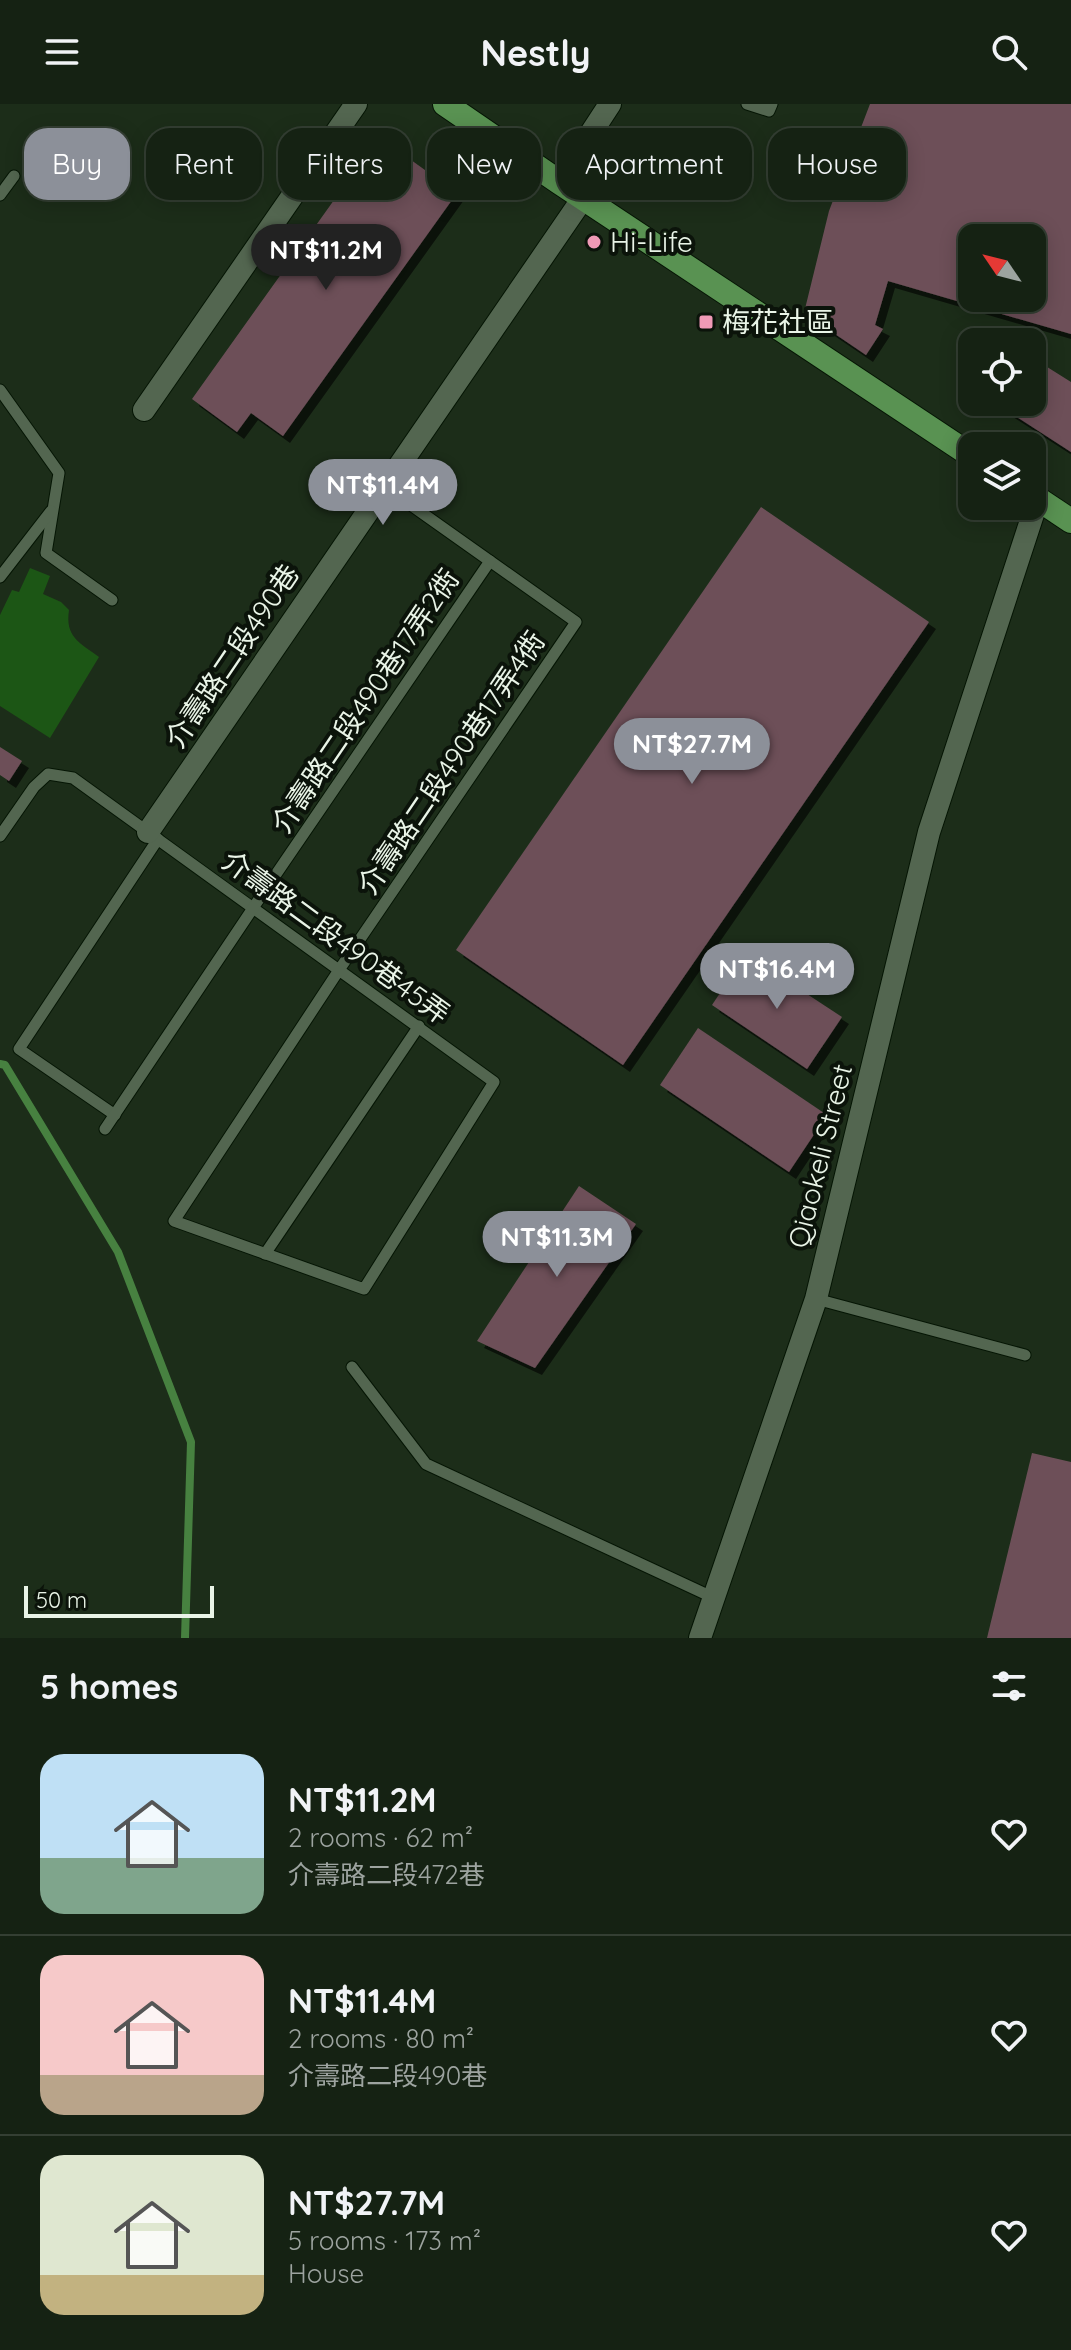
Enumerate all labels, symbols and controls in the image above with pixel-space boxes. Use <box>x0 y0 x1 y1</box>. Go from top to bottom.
icon: menu <box>40 30 84 74</box>
text: Nestly <box>480 30 591 75</box>
icon: search <box>987 30 1031 74</box>
chip: Buy <box>24 128 130 200</box>
chip: Rent <box>146 128 262 200</box>
chip: Filters <box>278 128 411 200</box>
chip: New <box>427 128 541 200</box>
chip: Apartment <box>557 128 752 200</box>
chip: House <box>768 128 906 200</box>
pin: NT$11.2M <box>243 224 409 292</box>
place label: Hi-Life <box>610 224 693 259</box>
north arrow <box>958 224 1046 312</box>
map controls <box>958 224 1046 520</box>
text: NT$11.2M <box>269 233 383 266</box>
marker: Hi-Life <box>585 233 603 251</box>
place label: 梅花社區 <box>722 304 834 339</box>
marker: 梅花社區 <box>697 313 715 331</box>
button: locate <box>958 328 1046 416</box>
button: layers <box>958 432 1046 520</box>
pin: NT$11.4M <box>300 459 466 527</box>
text: NT$11.4M <box>326 468 440 501</box>
street label: 介壽路二段490巷 <box>157 557 306 754</box>
street label: 介壽路二段490巷17弄2衖 <box>263 562 466 839</box>
street label: 介壽路二段490巷17弄4衖 <box>349 624 552 901</box>
pin: NT$27.7M <box>609 718 775 786</box>
text: NT$27.7M <box>632 727 752 760</box>
street label: 介壽路二段490巷45弄 <box>216 842 457 1031</box>
pin: NT$16.4M <box>694 943 860 1011</box>
text: NT$16.4M <box>718 952 836 985</box>
street label: Qiaokeli Street <box>780 1060 859 1251</box>
pin: NT$11.3M <box>474 1211 640 1279</box>
text: NT$11.3M <box>501 1220 613 1253</box>
scale bar <box>24 1582 214 1618</box>
text: 50 m <box>36 1586 87 1614</box>
icon: filters <box>987 1664 1031 1708</box>
text: 5 homes <box>40 1665 178 1708</box>
text: NT$11.2M <box>288 1778 437 1821</box>
icon: home <box>104 1786 200 1882</box>
icon: heart <box>987 1812 1031 1856</box>
text: 2 rooms · 62 m² <box>288 1821 473 1854</box>
text: 介壽路二段472巷 <box>288 1858 485 1891</box>
text: NT$11.4M <box>288 1979 436 2022</box>
icon: home <box>104 1987 200 2083</box>
icon: heart <box>987 2013 1031 2057</box>
text: 2 rooms · 80 m² <box>288 2022 474 2055</box>
text: 介壽路二段490巷 <box>288 2059 487 2092</box>
text: NT$27.7M <box>288 2181 445 2224</box>
icon: home <box>104 2187 200 2283</box>
icon: heart <box>987 2213 1031 2257</box>
text: 5 rooms · 173 m² <box>288 2224 481 2257</box>
text: House <box>288 2257 364 2290</box>

